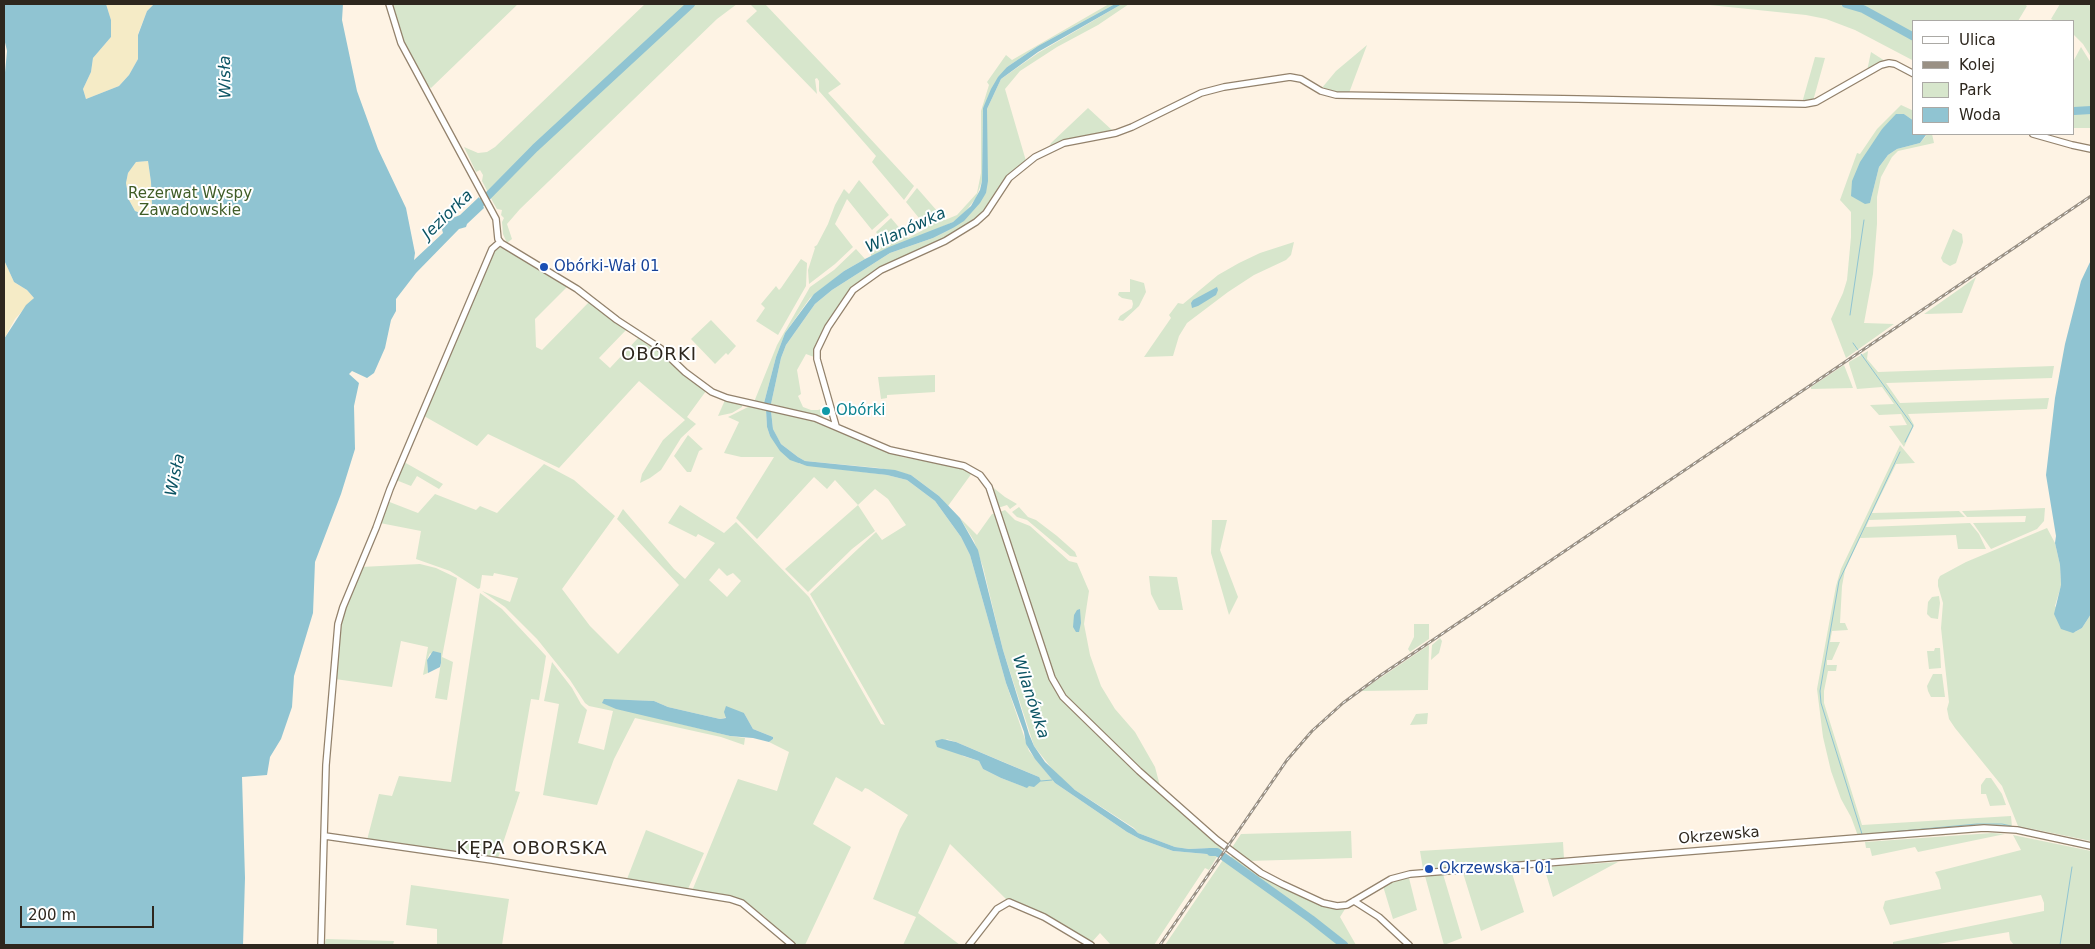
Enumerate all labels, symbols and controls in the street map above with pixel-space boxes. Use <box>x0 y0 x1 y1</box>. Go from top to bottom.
legend <box>1912 20 2075 135</box>
text: Ulica <box>1959 31 1996 49</box>
water label: Wisła <box>216 55 236 99</box>
text: Kolej <box>1959 56 1995 74</box>
text: Park <box>1959 81 1991 99</box>
text: Woda <box>1959 106 2001 124</box>
park label: Rezerwat Wyspy Zawadowskie <box>128 185 252 220</box>
water label: Jeziorka <box>419 186 477 244</box>
water label: Wilanówka <box>863 204 949 258</box>
place label: Obórki-Wał 01 <box>554 258 660 276</box>
marker: Obórki-Wał 01 <box>538 261 550 273</box>
district label: OBÓRKI <box>620 344 698 366</box>
place label: Obórki <box>836 402 886 420</box>
marker: Obórki <box>820 405 832 417</box>
water label: Wisła <box>162 452 190 498</box>
water label: Wilanówka <box>1007 653 1053 741</box>
street label: Okrzewska <box>1678 823 1760 849</box>
district label: KĘPA OBORSKA <box>455 838 609 860</box>
place label: Okrzewska I 01 <box>1439 860 1554 878</box>
marker: Okrzewska I 01 <box>1423 863 1435 875</box>
scale bar <box>22 896 156 928</box>
text: 200 m <box>28 906 76 924</box>

